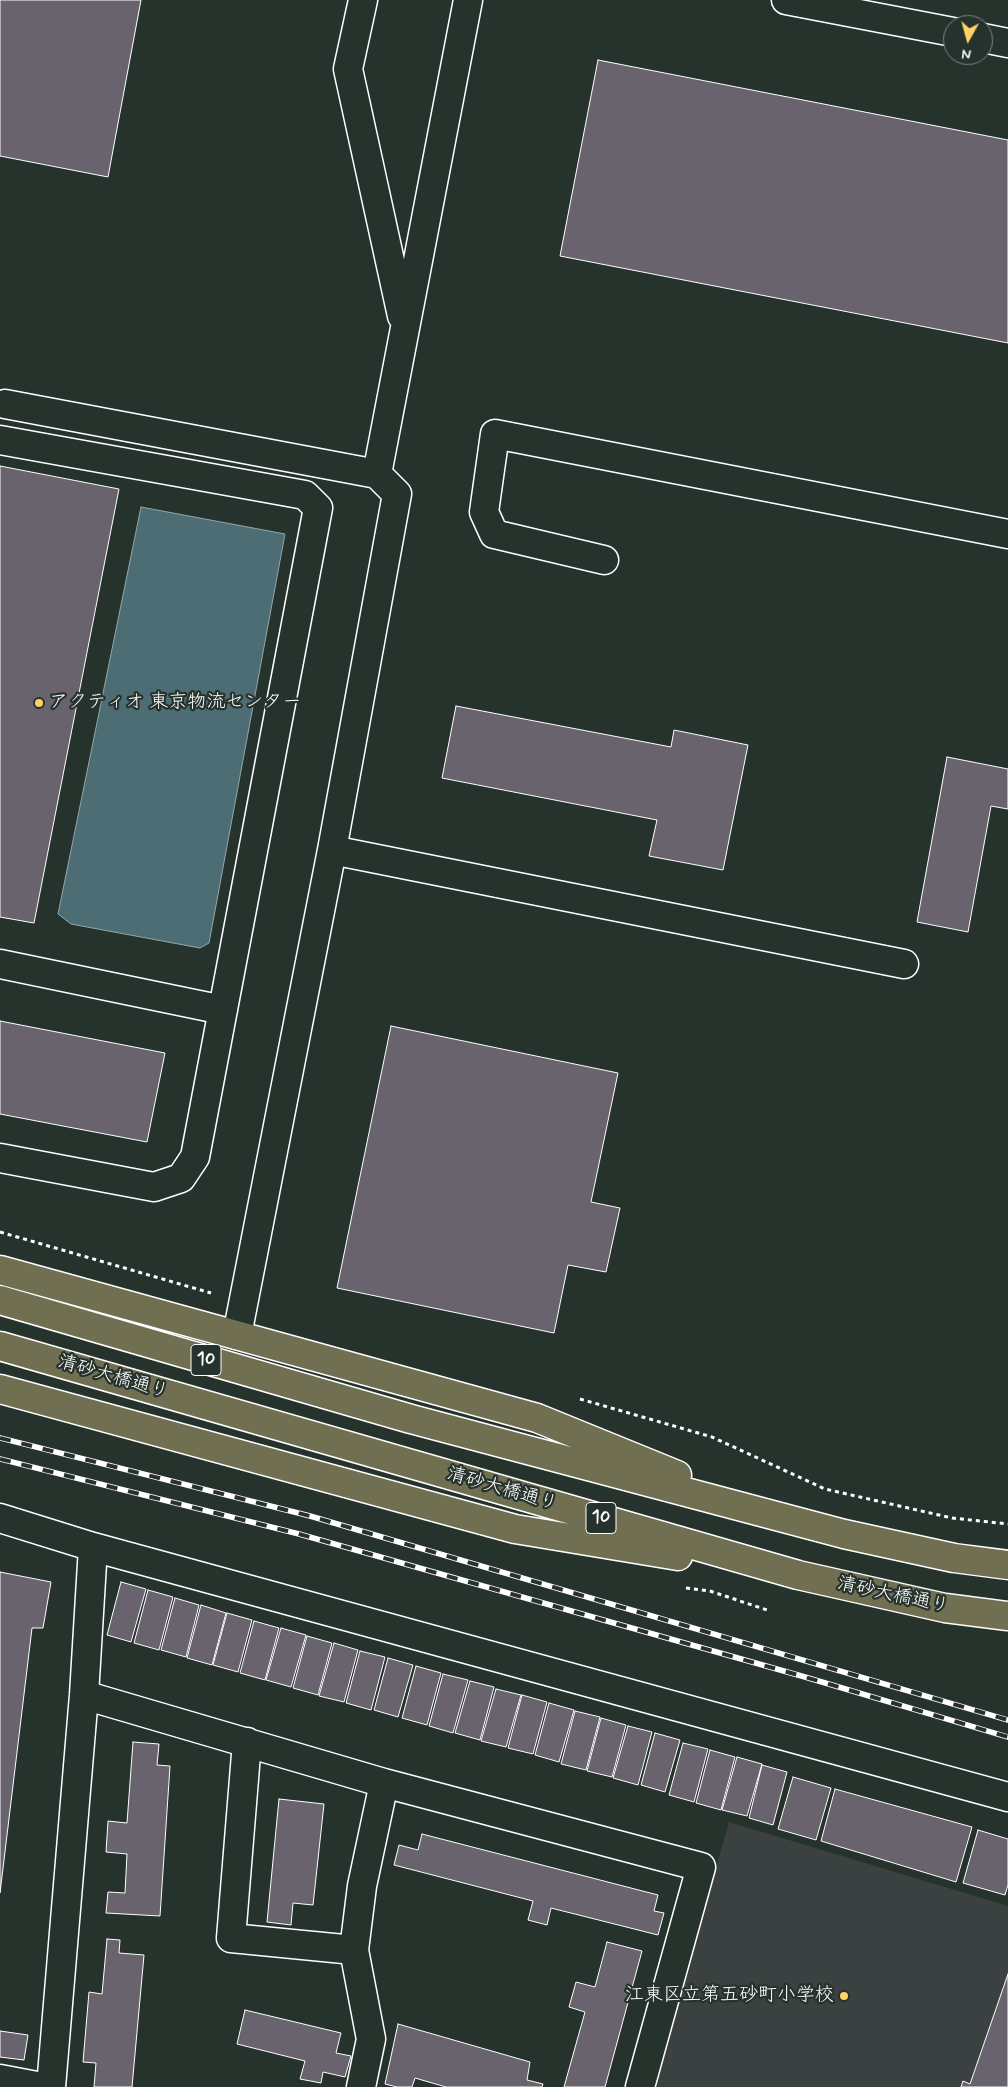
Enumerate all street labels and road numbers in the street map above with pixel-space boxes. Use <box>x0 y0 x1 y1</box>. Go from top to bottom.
road number: 10 <box>191 1344 221 1376</box>
street label: 清砂大橋通り <box>55 1351 171 1405</box>
street label: 清砂大橋通り <box>444 1463 560 1517</box>
road number: 10 <box>586 1502 616 1534</box>
street label: 清砂大橋通り <box>835 1573 951 1619</box>

